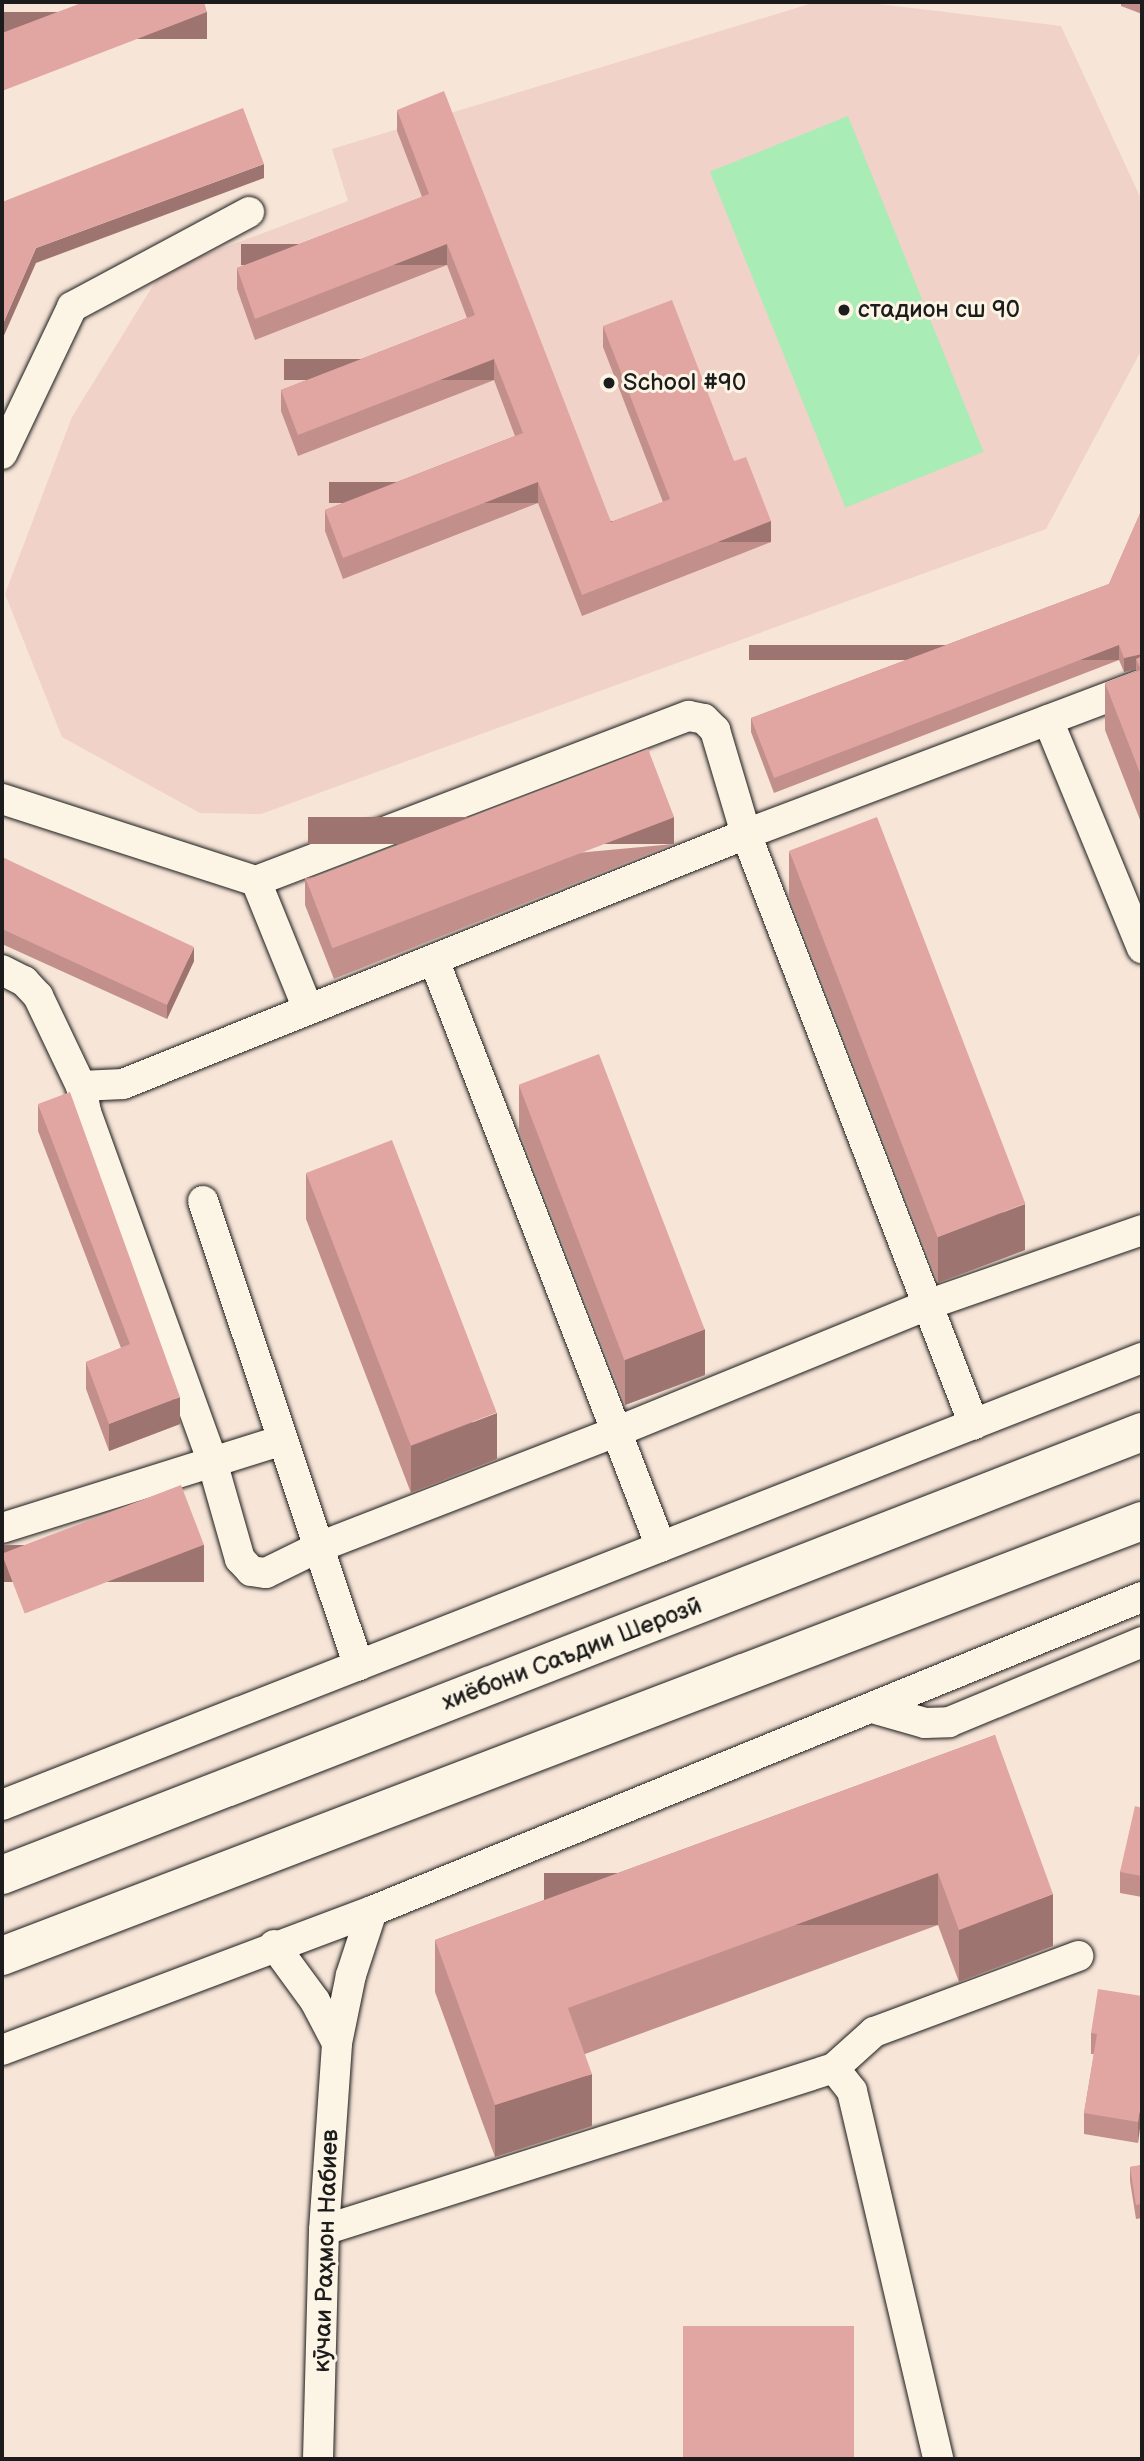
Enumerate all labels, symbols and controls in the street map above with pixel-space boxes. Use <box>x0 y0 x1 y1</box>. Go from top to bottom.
place label: стадион сш 90 <box>858 296 1020 324</box>
marker: стадион сш 90 <box>836 302 852 318</box>
place label: School #90 <box>623 369 746 397</box>
marker: School #90 <box>601 375 617 391</box>
street label: хиёбони Саъдии Шерозӣ <box>438 1591 706 1717</box>
street label: кӯчаи Раҳмон Набиев <box>307 2129 345 2373</box>

